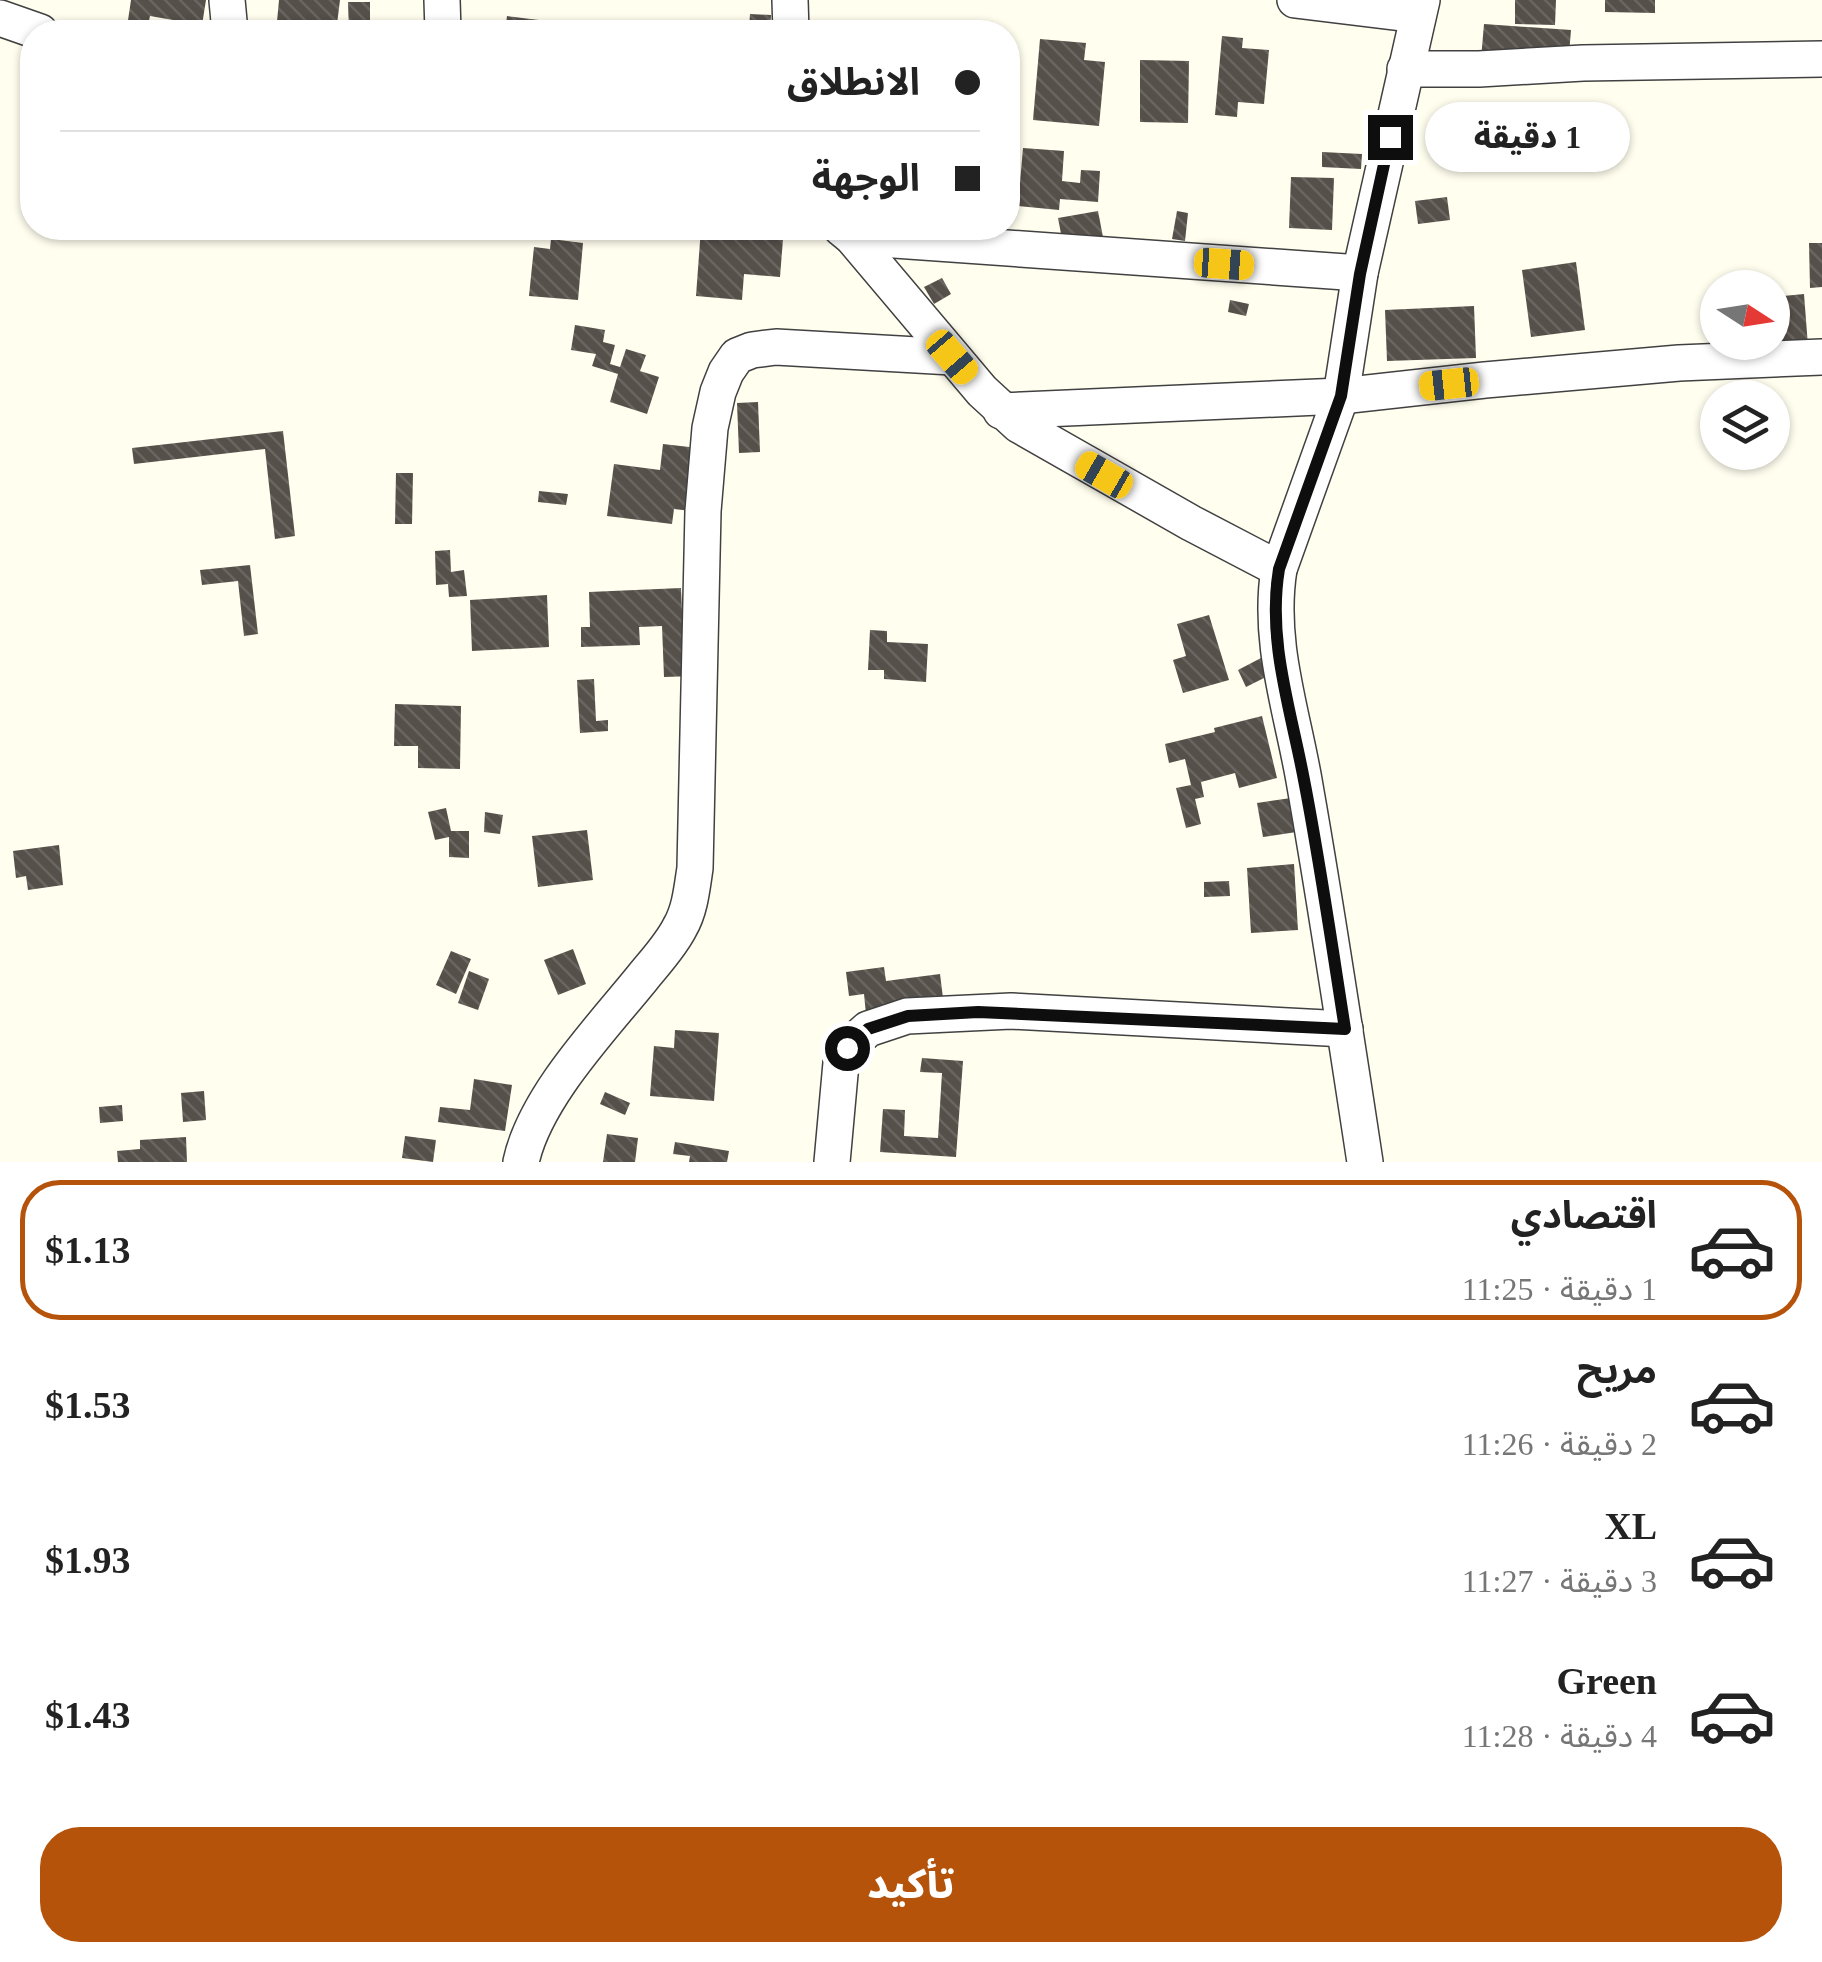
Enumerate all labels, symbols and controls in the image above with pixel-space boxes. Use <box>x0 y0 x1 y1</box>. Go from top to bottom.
text: الانطلاق <box>787 61 920 103</box>
callout: 1 دقيقة <box>1425 102 1630 172</box>
route end <box>1368 115 1413 160</box>
text: 1 دقيقة <box>1474 119 1581 155</box>
text: الوجهة <box>812 157 920 199</box>
car <box>1193 247 1255 281</box>
north arrow <box>1700 270 1790 360</box>
map controls <box>1700 270 1790 470</box>
car <box>921 325 983 389</box>
car <box>1418 366 1480 402</box>
button: layers <box>1700 380 1790 470</box>
car <box>1071 447 1137 503</box>
route start <box>825 1026 870 1071</box>
text: اقتصادي <box>1511 1194 1657 1236</box>
icon: car <box>1687 1205 1777 1295</box>
text: $1.13 <box>45 1229 131 1271</box>
text: 1 دقيقة · 11:25 <box>1462 1271 1657 1307</box>
text: مريح <box>1577 1349 1657 1391</box>
icon: car <box>1687 1360 1777 1450</box>
text: $1.53 <box>45 1384 131 1426</box>
text: 2 دقيقة · 11:26 <box>1462 1426 1657 1462</box>
text: XL <box>1604 1505 1657 1547</box>
icon: car <box>1687 1515 1777 1605</box>
text: $1.93 <box>45 1539 131 1581</box>
text: 3 دقيقة · 11:27 <box>1462 1563 1657 1599</box>
text: Green <box>1556 1660 1657 1702</box>
icon: car <box>1687 1670 1777 1760</box>
text: $1.43 <box>45 1694 131 1736</box>
text: 4 دقيقة · 11:28 <box>1462 1718 1657 1754</box>
button: تأكيد <box>40 1827 1782 1942</box>

